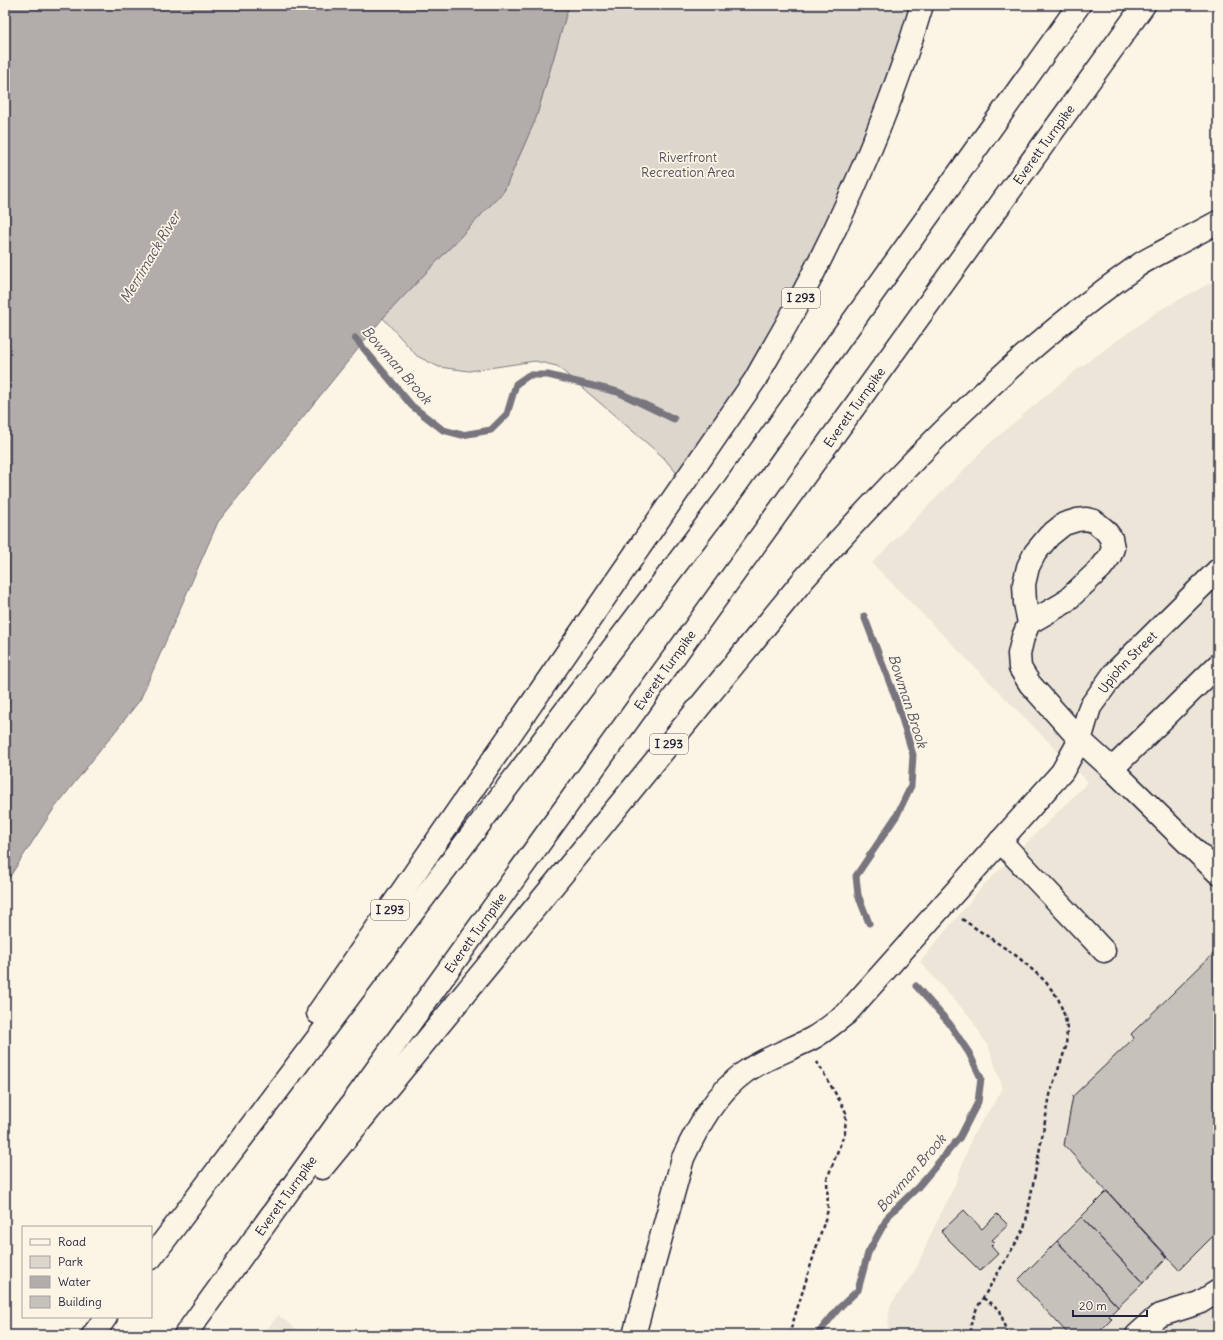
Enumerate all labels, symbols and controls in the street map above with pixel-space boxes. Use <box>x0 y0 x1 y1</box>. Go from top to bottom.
street label: Everett Turnpike <box>1009 101 1079 188</box>
park label: Riverfront Recreation Area <box>641 149 735 181</box>
water label: Merrimack River <box>116 206 185 306</box>
road number: I 293 <box>782 288 820 308</box>
water label: Bowman Brook <box>358 322 436 408</box>
street label: Everett Turnpike <box>820 364 889 451</box>
street label: Everett Turnpike <box>630 627 700 714</box>
street label: Upjohn Street <box>1095 627 1161 697</box>
water label: Bowman Brook <box>884 652 932 751</box>
road number: I 293 <box>650 734 688 754</box>
street label: Everett Turnpike <box>441 890 510 976</box>
road number: I 293 <box>371 900 409 920</box>
water label: Bowman Brook <box>872 1130 950 1216</box>
street label: Everett Turnpike <box>251 1152 321 1239</box>
legend <box>22 1226 152 1318</box>
text: Road <box>58 1234 86 1249</box>
text: Park <box>58 1254 83 1269</box>
text: Water <box>58 1274 91 1289</box>
scale bar <box>1073 1292 1147 1318</box>
text: Building <box>58 1294 102 1309</box>
text: 20 m <box>1079 1298 1107 1313</box>

